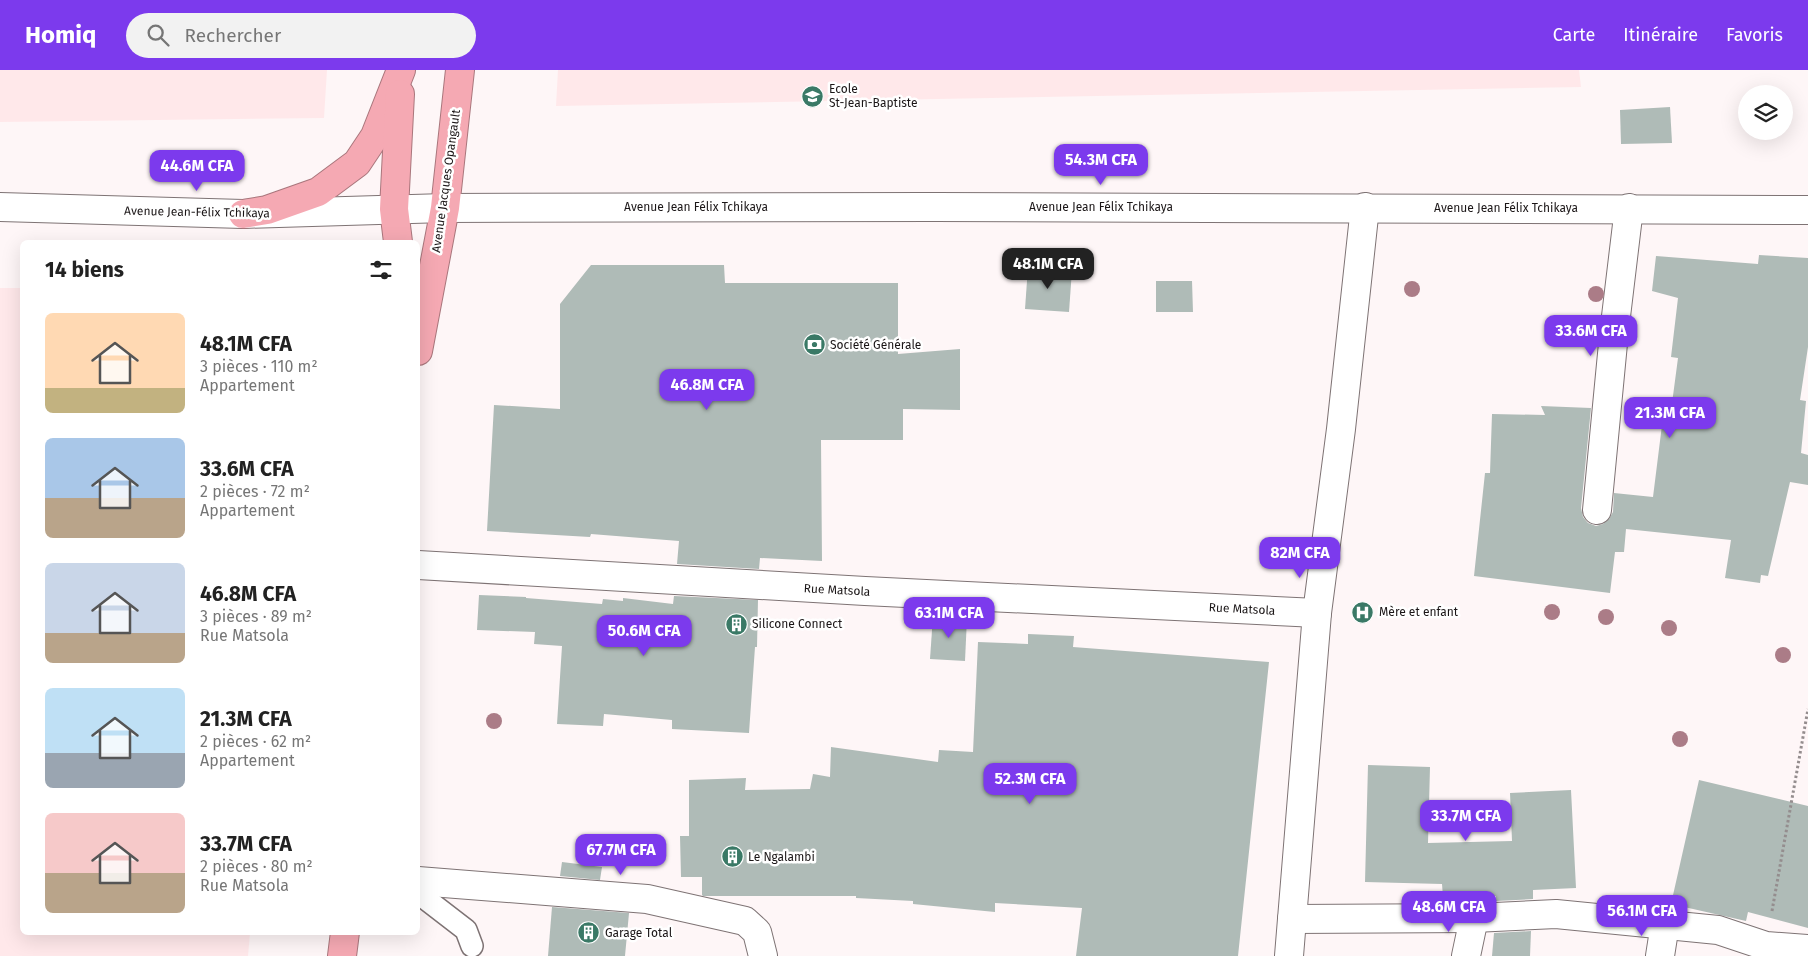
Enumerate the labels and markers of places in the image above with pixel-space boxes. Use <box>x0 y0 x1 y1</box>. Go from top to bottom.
place label: Ecole St-Jean-Baptiste <box>829 82 918 110</box>
school or university icon: Ecole St-Jean-Baptiste <box>801 84 825 108</box>
pin: 54.3M CFA <box>1044 144 1158 186</box>
pin: 44.6M CFA <box>140 150 254 192</box>
pin: 48.1M CFA <box>991 248 1105 290</box>
pin: 33.6M CFA <box>1534 314 1648 357</box>
bank icon: Société Générale <box>802 333 826 357</box>
place label: Société Générale <box>830 338 921 352</box>
pin: 46.8M CFA <box>650 368 764 411</box>
pin: 21.3M CFA <box>1613 396 1727 439</box>
pin: 82M CFA <box>1254 536 1346 579</box>
pin: 63.1M CFA <box>892 596 1006 639</box>
hospital icon: Mère et enfant <box>1351 600 1375 624</box>
place label: Mère et enfant <box>1379 605 1459 619</box>
building icon: Silicone Connect <box>724 612 748 636</box>
pin: 50.6M CFA <box>587 614 701 657</box>
place label: Silicone Connect <box>752 617 843 631</box>
pin: 52.3M CFA <box>973 762 1087 805</box>
pin: 33.7M CFA <box>1409 800 1523 842</box>
pin: 67.7M CFA <box>564 834 678 876</box>
building icon: Le Ngalambi <box>720 845 744 869</box>
place label: Le Ngalambi <box>748 850 815 864</box>
pin: 48.6M CFA <box>1392 890 1506 933</box>
pin: 56.1M CFA <box>1585 894 1699 937</box>
building icon: Garage Total <box>577 921 601 945</box>
place label: Garage Total <box>605 926 673 940</box>

